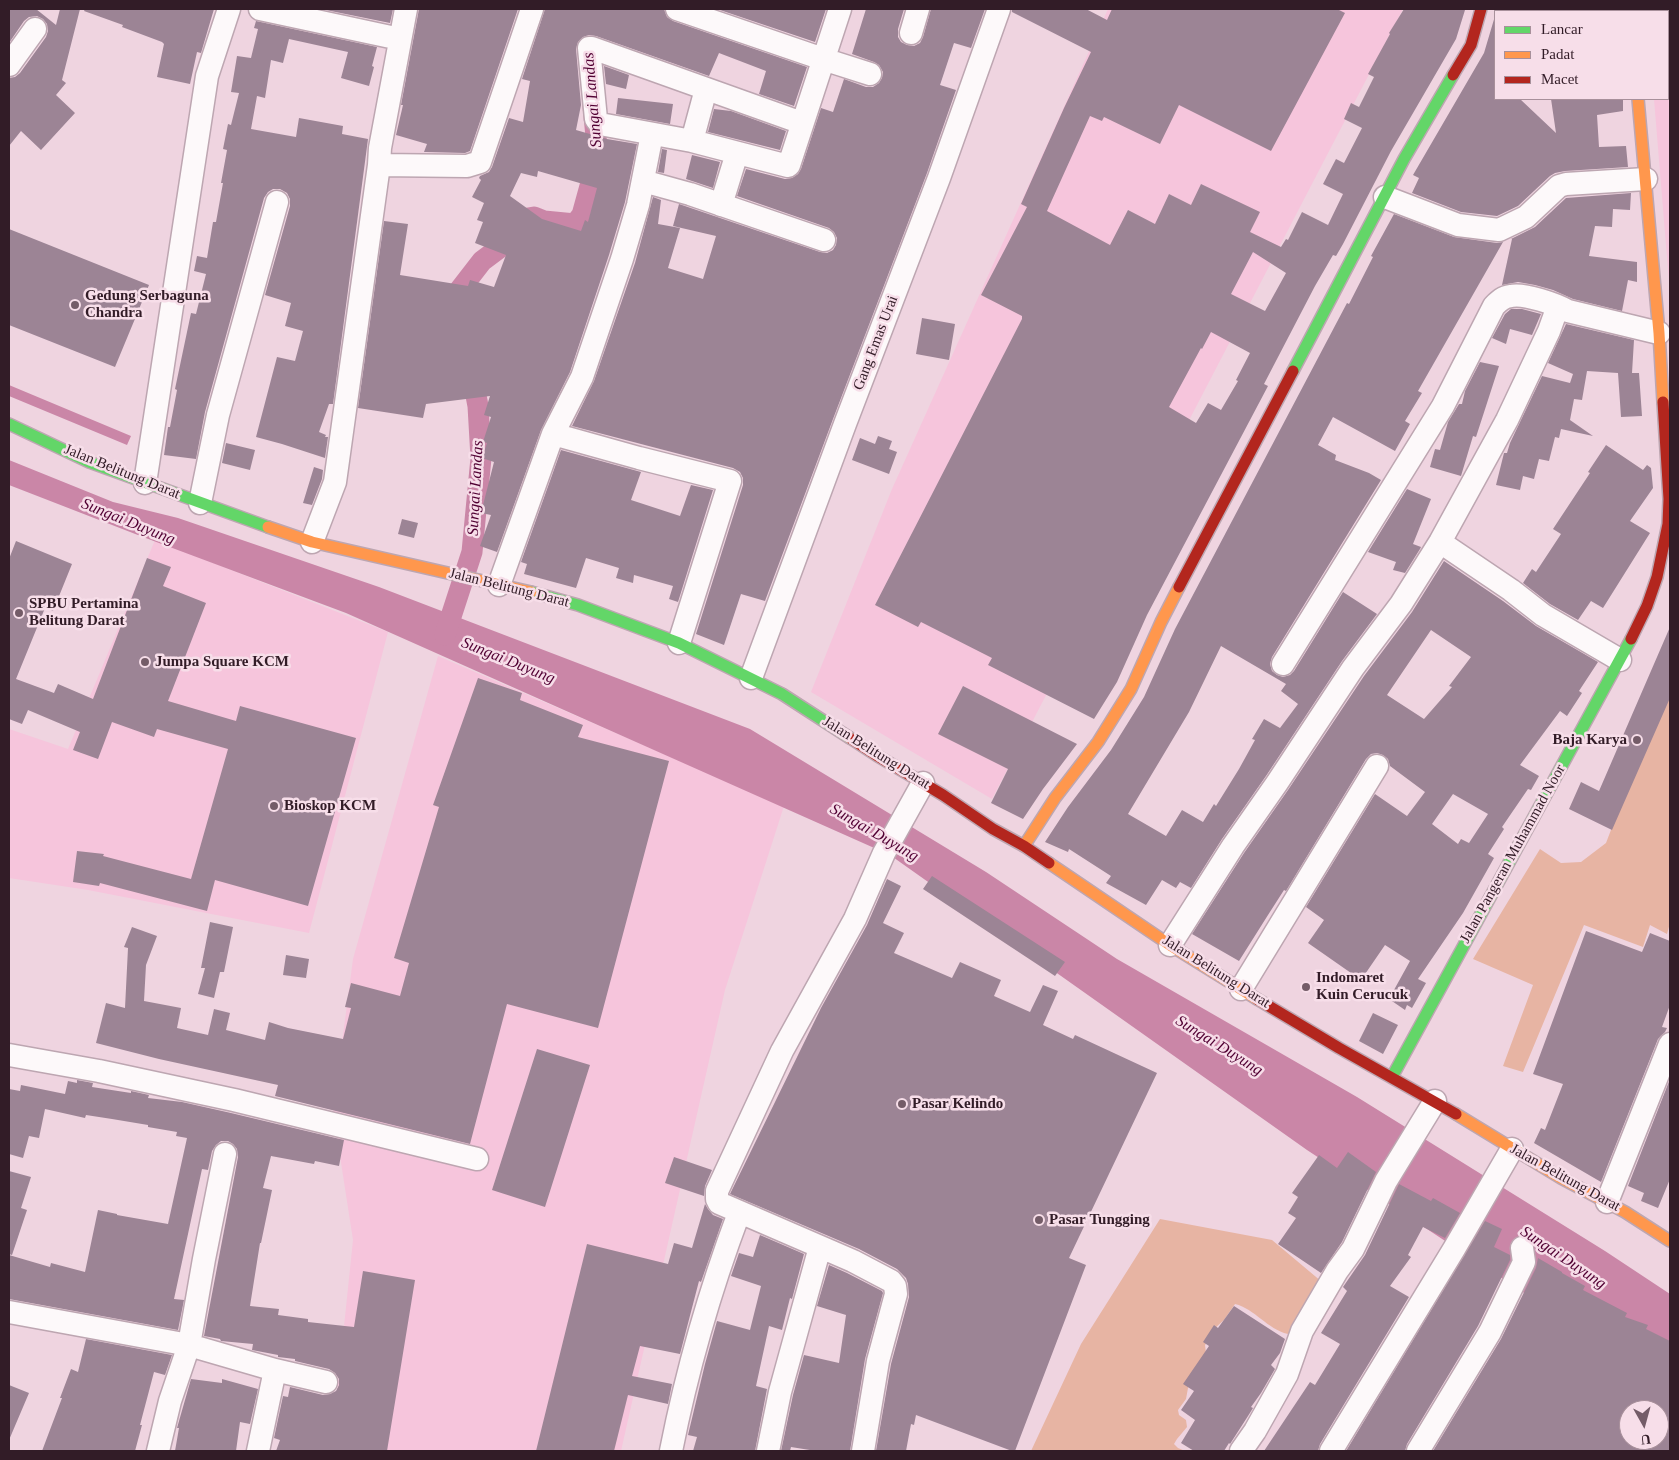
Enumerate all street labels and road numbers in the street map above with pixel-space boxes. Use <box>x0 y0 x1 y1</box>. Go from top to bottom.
street label: Gang Emas Urai <box>850 293 902 393</box>
street label: Jalan Belitung Darat <box>61 441 183 503</box>
street label: Jalan Belitung Darat <box>447 564 571 612</box>
street label: Jalan Belitung Darat <box>819 713 933 793</box>
street label: Jalan Pangeran Muhammad Noor <box>1456 762 1570 946</box>
street label: Jalan Belitung Darat <box>1159 932 1273 1012</box>
street label: Jalan Belitung Darat <box>1507 1140 1623 1216</box>

